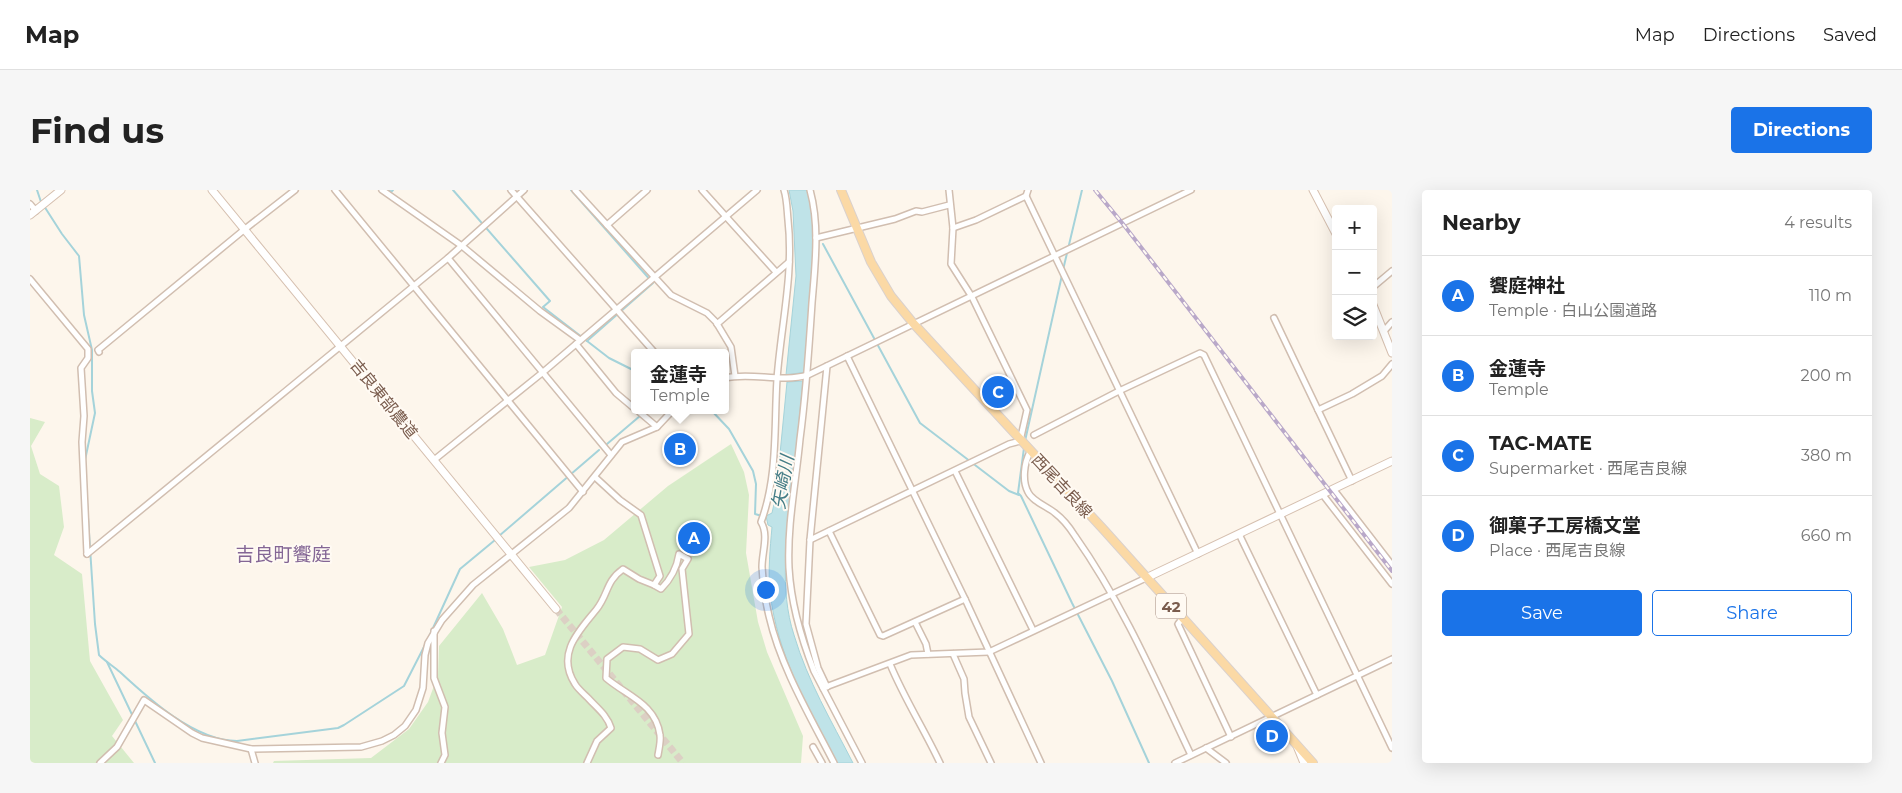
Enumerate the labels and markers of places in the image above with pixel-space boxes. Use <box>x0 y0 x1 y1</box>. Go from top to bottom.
pin: C <box>982 373 1014 411</box>
pin: B <box>664 430 696 468</box>
pin: A <box>678 519 710 557</box>
pin: D <box>1256 717 1288 755</box>

